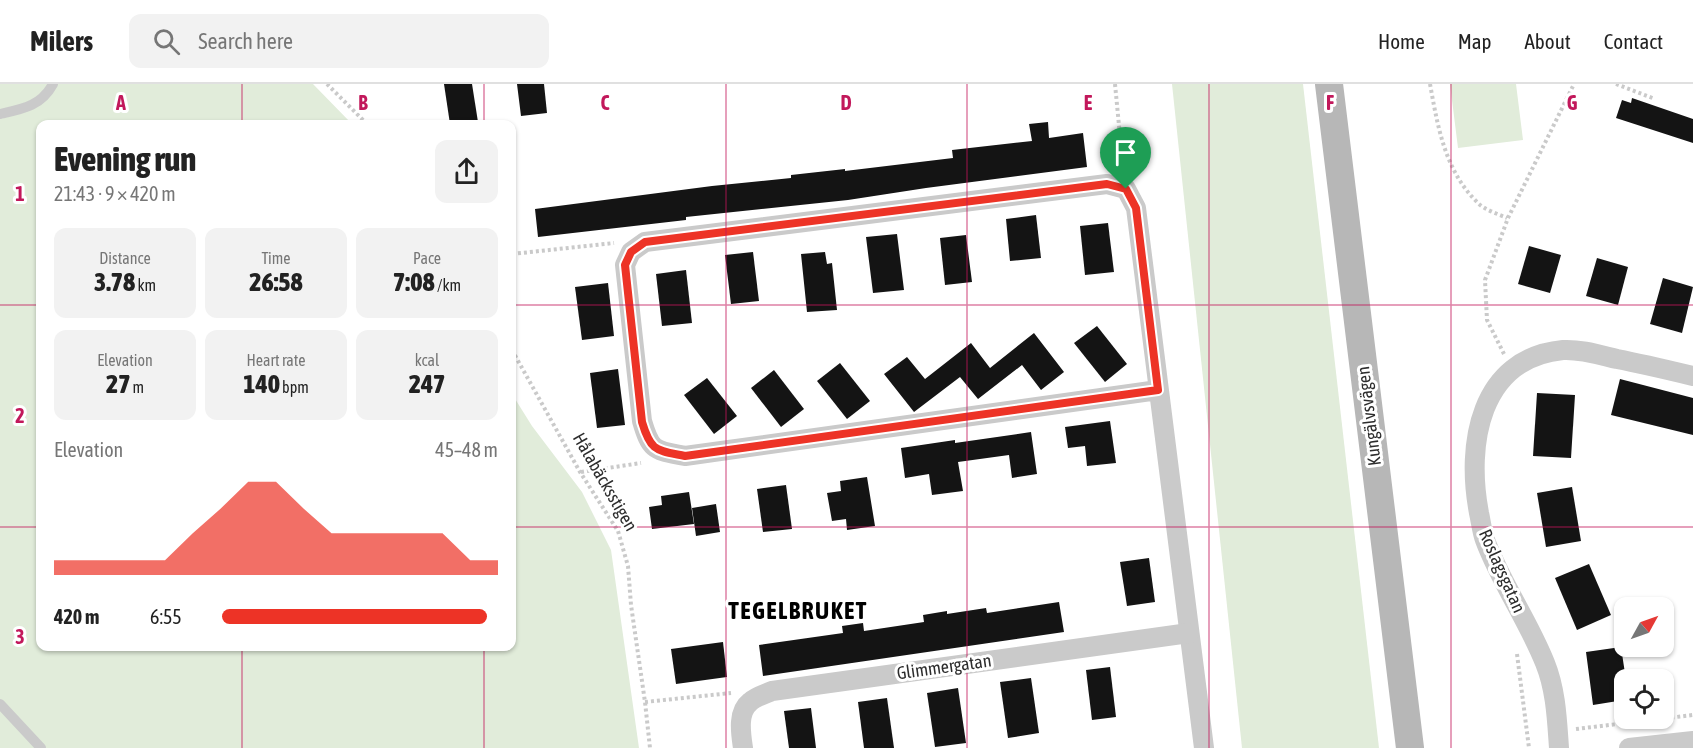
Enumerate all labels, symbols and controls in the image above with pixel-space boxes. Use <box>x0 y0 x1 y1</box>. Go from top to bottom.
search box <box>129 14 549 68</box>
text: Milers <box>30 25 93 57</box>
icon: search <box>150 25 183 58</box>
text: Search here <box>198 28 293 54</box>
text: Home <box>1378 29 1425 53</box>
text: Map <box>1458 29 1492 53</box>
text: About <box>1525 29 1571 53</box>
text: Contact <box>1604 29 1663 53</box>
text: A <box>115 91 126 114</box>
text: B <box>358 91 368 114</box>
text: C <box>601 91 610 114</box>
text: D <box>840 91 852 114</box>
text: E <box>1084 91 1093 114</box>
text: F <box>1326 91 1334 114</box>
text: G <box>1567 91 1578 114</box>
pin <box>1100 127 1151 189</box>
icon: arrive <box>1109 136 1142 169</box>
text: Evening run <box>54 140 196 178</box>
button: share <box>435 140 498 203</box>
text: 1 <box>15 182 25 205</box>
text: 21:43 · 9 × 420 m <box>54 182 176 205</box>
text: Distance <box>99 249 151 267</box>
text: Time <box>261 249 291 267</box>
text: Pace <box>413 249 441 267</box>
text: 3.78 <box>94 267 135 297</box>
text: 26:58 <box>249 267 303 297</box>
text: 7:08 <box>393 267 435 297</box>
text: km <box>135 276 156 294</box>
text: /km <box>435 276 461 294</box>
text: Elevation <box>97 351 153 369</box>
text: Heart rate <box>247 351 305 369</box>
text: kcal <box>415 351 439 369</box>
street label: Kungälvsvägen <box>1352 365 1385 467</box>
text: 27 <box>106 369 130 399</box>
text: 140 <box>243 369 280 399</box>
text: 247 <box>409 369 445 399</box>
text: m <box>130 378 144 396</box>
text: bpm <box>280 378 309 396</box>
text: 2 <box>15 404 25 427</box>
street label: Hålabäcksstigen <box>569 429 642 535</box>
text: Elevation <box>54 438 123 461</box>
text: 45–48 m <box>435 438 498 461</box>
street label: Roslagsgatan <box>1475 526 1530 616</box>
district label: TEGELBRUKET <box>728 597 868 624</box>
north arrow <box>1614 597 1674 657</box>
map controls <box>1614 597 1674 729</box>
text: 420 m <box>54 605 99 628</box>
text: 6:55 <box>150 605 182 628</box>
text: 3 <box>15 625 25 648</box>
street label: Glimmergatan <box>895 649 993 684</box>
button: locate <box>1614 669 1674 729</box>

